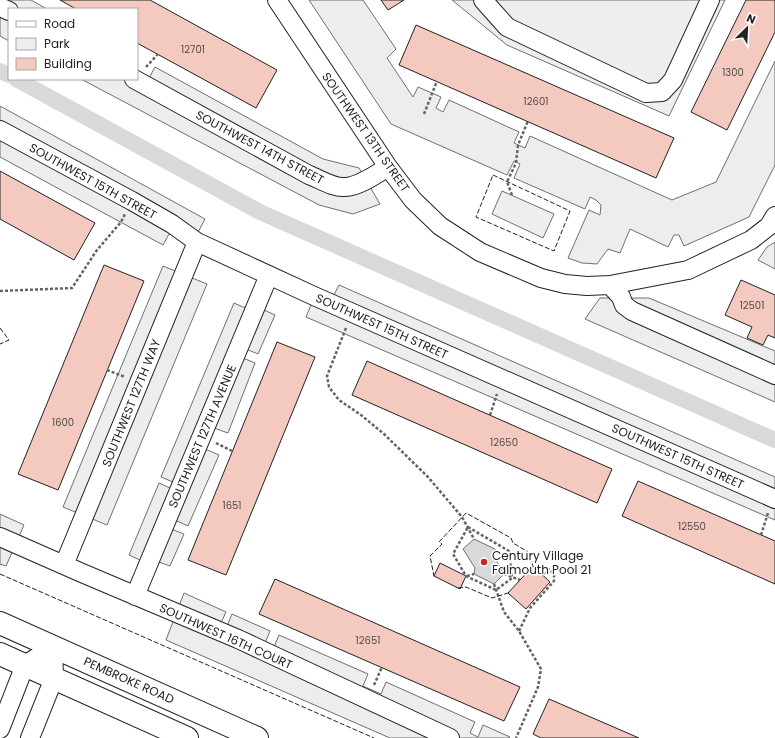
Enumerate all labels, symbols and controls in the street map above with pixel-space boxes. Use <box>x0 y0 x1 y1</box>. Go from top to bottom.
legend <box>8 8 138 80</box>
north arrow <box>727 8 767 48</box>
text: N <box>744 10 758 28</box>
text: Road <box>44 15 75 32</box>
text: Park <box>44 35 71 52</box>
house number: 12701 <box>181 42 205 57</box>
text: Building <box>44 55 92 72</box>
house number: 1300 <box>722 65 744 80</box>
street label: SOUTHWEST 13TH STREET <box>318 69 414 196</box>
house number: 12601 <box>524 94 548 109</box>
street label: SOUTHWEST 14TH STREET <box>193 106 328 188</box>
street label: SOUTHWEST 15TH STREET <box>26 139 160 223</box>
street label: SOUTHWEST 15TH STREET <box>313 289 451 363</box>
house number: 12501 <box>740 298 764 313</box>
street label: SOUTHWEST 127TH WAY <box>98 337 164 469</box>
street label: SOUTHWEST 127TH AVENUE <box>164 362 240 510</box>
house number: 1600 <box>52 415 74 430</box>
street label: SOUTHWEST 15TH STREET <box>609 419 747 493</box>
house number: 12650 <box>490 435 518 450</box>
house number: 1651 <box>222 498 242 513</box>
house number: 12550 <box>678 519 706 534</box>
place label: Century Village Falmouth Pool 21 <box>492 547 591 578</box>
marker: Century Village Falmouth Pool 21 <box>479 557 489 567</box>
street label: SOUTHWEST 16TH COURT <box>157 599 296 673</box>
house number: 12651 <box>356 633 380 648</box>
street label: PEMBROKE ROAD <box>81 652 177 708</box>

